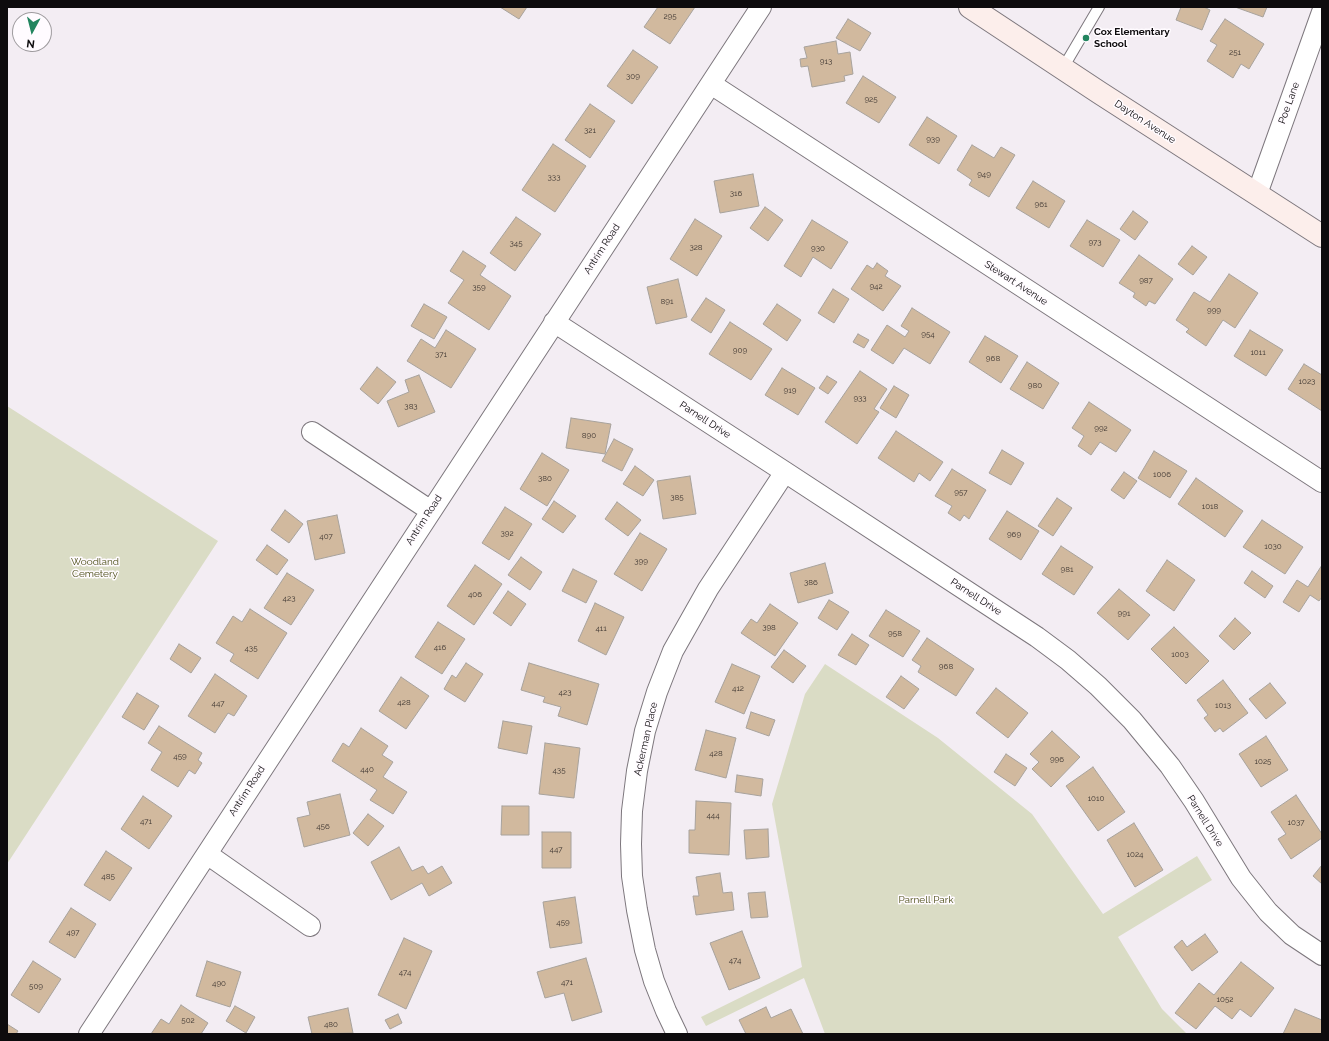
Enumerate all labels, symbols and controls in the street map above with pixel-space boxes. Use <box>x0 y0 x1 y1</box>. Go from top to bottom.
north arrow <box>12 12 52 52</box>
house number: 295 <box>663 12 677 22</box>
place label: Cox Elementary School <box>1094 26 1170 50</box>
marker: Cox Elementary School <box>1081 33 1091 43</box>
text: N <box>26 36 36 50</box>
house number: 251 <box>1229 48 1241 58</box>
house number: 913 <box>820 57 832 67</box>
house number: 309 <box>626 72 640 82</box>
street label: Poe Lane <box>1276 81 1302 125</box>
house number: 925 <box>864 95 878 105</box>
street label: Dayton Avenue <box>1112 98 1178 146</box>
house number: 321 <box>584 126 596 136</box>
house number: 939 <box>926 135 940 145</box>
house number: 949 <box>977 170 991 180</box>
house number: 333 <box>548 173 560 183</box>
house number: 316 <box>730 189 742 199</box>
house number: 961 <box>1035 200 1047 210</box>
street label: Antrim Road <box>581 222 623 276</box>
house number: 973 <box>1088 238 1102 248</box>
house number: 345 <box>510 239 522 249</box>
house number: 328 <box>689 243 703 253</box>
house number: 930 <box>811 244 825 254</box>
street label: Stewart Avenue <box>982 258 1050 308</box>
house number: 987 <box>1139 276 1153 286</box>
house number: 942 <box>869 282 883 292</box>
house number: 359 <box>472 283 486 293</box>
house number: 891 <box>661 297 673 307</box>
house number: 999 <box>1207 306 1221 316</box>
house number: 954 <box>921 330 935 340</box>
house number: 909 <box>733 346 747 356</box>
house number: 1011 <box>1250 348 1266 358</box>
house number: 371 <box>435 350 447 360</box>
house number: 968 <box>986 354 1000 364</box>
house number: 1023 <box>1299 377 1315 387</box>
house number: 980 <box>1028 381 1042 391</box>
house number: 919 <box>784 386 796 396</box>
house number: 933 <box>853 394 867 404</box>
street label: Parnell Drive <box>677 399 733 441</box>
house number: 383 <box>404 402 418 412</box>
house number: 992 <box>1094 424 1108 434</box>
house number: 890 <box>582 431 596 441</box>
house number: 1006 <box>1153 470 1171 480</box>
house number: 380 <box>538 474 552 484</box>
house number: 957 <box>954 488 968 498</box>
street label: Antrim Road <box>403 493 445 547</box>
house number: 385 <box>670 493 684 503</box>
house number: 1018 <box>1202 502 1218 512</box>
house number: 392 <box>500 529 514 539</box>
house number: 969 <box>1007 530 1021 540</box>
house number: 407 <box>319 532 333 542</box>
house number: 1030 <box>1264 542 1282 552</box>
park label: Woodland Cemetery <box>71 556 119 580</box>
house number: 399 <box>634 557 648 567</box>
house number: 981 <box>1061 565 1073 575</box>
street label: Parnell Drive <box>948 576 1004 618</box>
house number: 386 <box>804 578 818 588</box>
house number: 406 <box>468 590 482 600</box>
house number: 423 <box>283 594 295 604</box>
house number: 991 <box>1118 609 1130 619</box>
house number: 398 <box>762 623 776 633</box>
house number: 411 <box>595 624 607 634</box>
house number: 958 <box>888 629 902 639</box>
house number: 416 <box>434 643 446 653</box>
house number: 435 <box>245 644 257 654</box>
house number: 1003 <box>1171 650 1189 660</box>
house number: 968 <box>939 662 953 672</box>
house number: 412 <box>732 684 744 694</box>
house number: 423 <box>559 688 571 698</box>
house number: 428 <box>397 698 411 708</box>
house number: 447 <box>212 699 224 709</box>
street label: Ackerman Place <box>632 701 660 777</box>
house number: 1013 <box>1215 701 1231 711</box>
house number: 428 <box>709 749 723 759</box>
house number: 459 <box>173 752 187 762</box>
house number: 996 <box>1050 755 1064 765</box>
house number: 1025 <box>1255 757 1271 767</box>
street label: Antrim Road <box>226 764 268 818</box>
house number: 440 <box>360 765 374 775</box>
house number: 435 <box>553 766 565 776</box>
street label: Parnell Drive <box>1184 793 1226 849</box>
house number: 1010 <box>1088 794 1104 804</box>
house number: 444 <box>706 811 720 821</box>
house number: 471 <box>140 817 152 827</box>
house number: 1037 <box>1288 818 1304 828</box>
house number: 456 <box>316 822 330 832</box>
house number: 447 <box>550 845 562 855</box>
house number: 1024 <box>1127 850 1143 860</box>
house number: 485 <box>101 872 115 882</box>
park label: Parnell Park <box>898 894 954 906</box>
house number: 459 <box>556 918 570 928</box>
house number: 497 <box>66 928 80 938</box>
house number: 474 <box>729 956 741 966</box>
house number: 474 <box>399 968 411 978</box>
house number: 471 <box>561 978 573 988</box>
house number: 490 <box>212 979 226 989</box>
house number: 509 <box>29 982 43 992</box>
house number: 1052 <box>1217 995 1233 1005</box>
house number: 502 <box>181 1016 195 1026</box>
house number: 480 <box>324 1020 338 1030</box>

